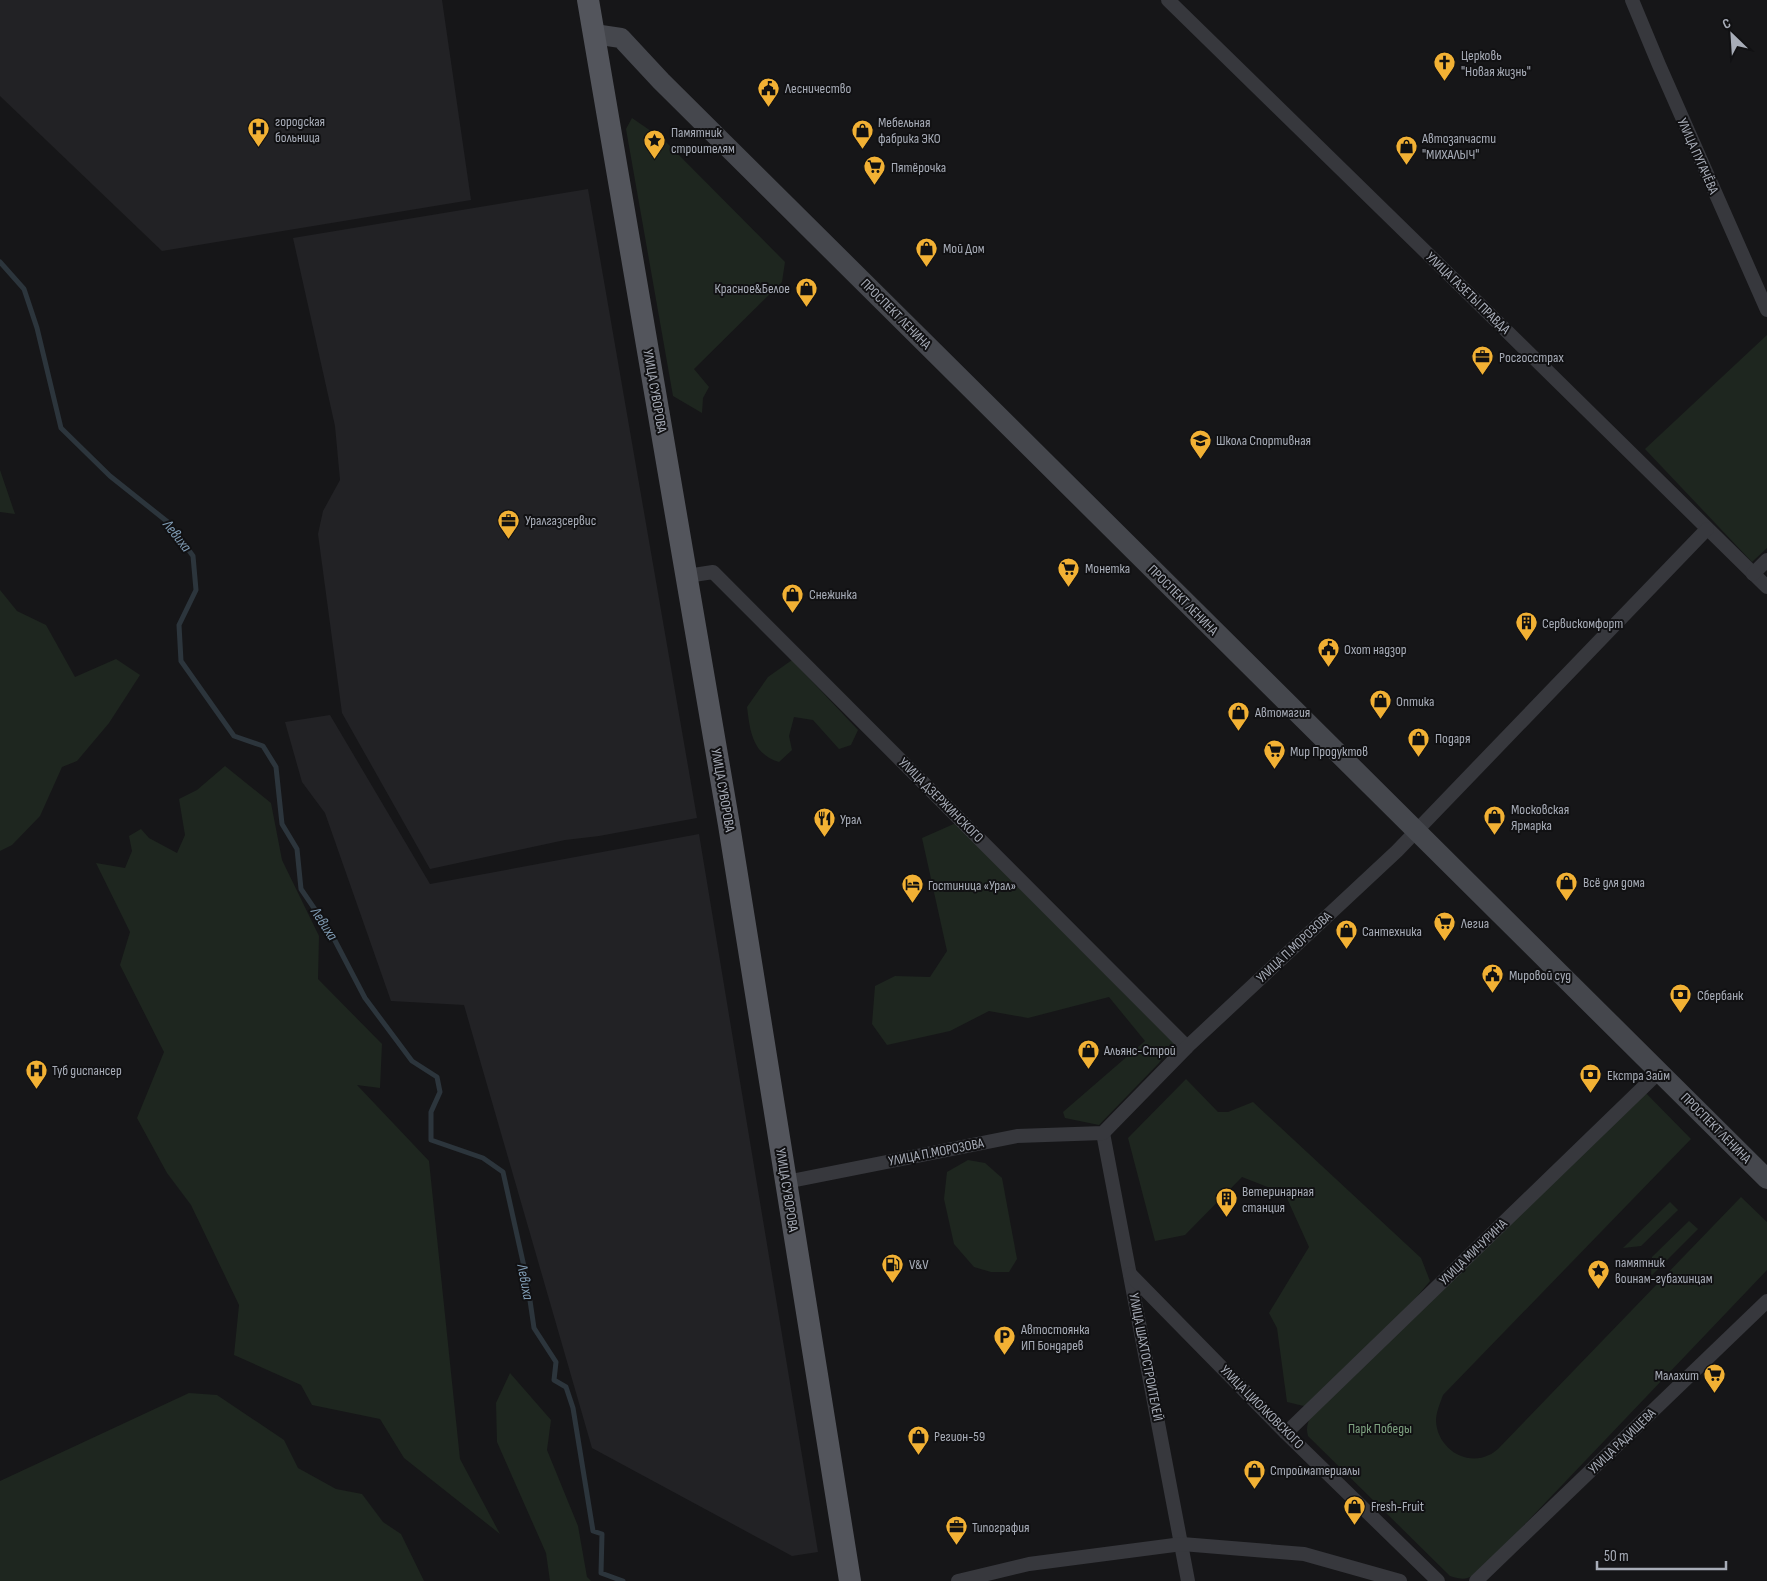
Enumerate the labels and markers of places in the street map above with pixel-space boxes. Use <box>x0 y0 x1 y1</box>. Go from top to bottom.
place label: Церковь "Новая жизнь" <box>1461 47 1531 80</box>
church icon: Церковь "Новая жизнь" <box>1433 51 1457 82</box>
public building icon: Лесничество <box>757 76 781 107</box>
place label: Лесничество <box>784 80 852 97</box>
place label: городская больница <box>275 113 325 146</box>
place label: Мебельная фабрика ЭКО <box>878 114 941 147</box>
hospital icon: городская больница <box>247 117 271 148</box>
shop icon: Мебельная фабрика ЭКО <box>850 118 874 149</box>
place label: Памятник строителям <box>671 124 735 157</box>
place icon: Памятник строителям <box>643 128 667 159</box>
place label: Автозапчасти "МИХАЛЫЧ" <box>1421 130 1496 163</box>
shop icon: Автозапчасти "МИХАЛЫЧ" <box>1394 134 1418 165</box>
supermarket icon: Пятёрочка <box>863 155 887 186</box>
place label: Пятёрочка <box>891 159 946 176</box>
shop icon: Мой Дом <box>915 236 939 267</box>
place label: Мой Дом <box>943 240 985 257</box>
shop icon: Красное&Белое <box>794 276 818 307</box>
place label: Красное&Белое <box>715 280 790 297</box>
office icon: Росгосстрах <box>1471 345 1495 376</box>
place label: Росгосстрах <box>1499 349 1564 366</box>
school or university icon: Школа Спортивная <box>1188 428 1212 459</box>
place label: Школа Спортивная <box>1216 432 1311 449</box>
office icon: Уралгазсервис <box>497 508 521 539</box>
place label: Уралгазсервис <box>525 512 596 529</box>
supermarket icon: Монетка <box>1057 556 1081 587</box>
place label: Монетка <box>1085 560 1130 577</box>
shop icon: Снежинка <box>781 582 805 613</box>
place label: Снежинка <box>809 586 857 603</box>
building icon: Сервискомфорт <box>1514 611 1538 642</box>
place label: Сервискомфорт <box>1542 615 1623 632</box>
public building icon: Охот надзор <box>1316 637 1340 668</box>
place label: Охот надзор <box>1344 641 1407 658</box>
shop icon: Оптика <box>1368 689 1392 720</box>
place label: Оптика <box>1396 693 1434 710</box>
shop icon: Автомагия <box>1227 700 1251 731</box>
place label: Автомагия <box>1254 704 1310 721</box>
shop icon: Подаря <box>1407 726 1431 757</box>
place label: Подаря <box>1435 730 1470 747</box>
supermarket icon: Мир Продуктов <box>1262 739 1286 770</box>
place label: Мир Продуктов <box>1290 743 1368 760</box>
place label: Московская Ярмарка <box>1511 801 1569 834</box>
shop icon: Московская Ярмарка <box>1483 805 1507 836</box>
restaurant icon: Урал <box>812 807 836 838</box>
place label: Урал <box>840 811 862 828</box>
shop icon: Всё для дома <box>1555 870 1579 901</box>
hotel icon: Гостиница «Урал» <box>900 873 924 904</box>
place label: Всё для дома <box>1583 874 1645 891</box>
place label: Гостиница «Урал» <box>928 877 1016 894</box>
supermarket icon: Легиа <box>1433 911 1457 942</box>
place label: Легиа <box>1460 915 1489 932</box>
shop icon: Сантехника <box>1334 919 1358 950</box>
place label: Сантехника <box>1362 923 1422 940</box>
public building icon: Мировой суд <box>1481 963 1505 994</box>
place label: Мировой суд <box>1509 967 1571 984</box>
bank icon: Сбербанк <box>1669 983 1693 1014</box>
place label: Сбербанк <box>1697 987 1744 1004</box>
shop icon: Альянс-Строй <box>1076 1038 1100 1069</box>
place label: Альянс-Строй <box>1103 1042 1176 1059</box>
hospital icon: Туб диспансер <box>24 1058 48 1089</box>
place label: Туб диспансер <box>52 1062 122 1079</box>
bank icon: Екстра Займ <box>1579 1063 1603 1094</box>
place label: Екстра Займ <box>1607 1067 1670 1084</box>
place label: Ветеринарная станция <box>1242 1183 1314 1216</box>
building icon: Ветеринарная станция <box>1214 1187 1238 1218</box>
fuel station icon: V&V <box>881 1252 905 1283</box>
place label: памятник воинам-губахинцам <box>1615 1254 1713 1287</box>
place label: V&V <box>909 1256 929 1273</box>
place icon: памятник воинам-губахинцам <box>1587 1258 1611 1289</box>
place label: Автостоянка ИП Бондарев <box>1020 1321 1090 1354</box>
parking icon: Автостоянка ИП Бондарев <box>993 1325 1017 1356</box>
supermarket icon: Малахит <box>1703 1363 1727 1394</box>
place label: Малахит <box>1655 1367 1699 1384</box>
shop icon: Регион-59 <box>906 1424 930 1455</box>
place label: Регион-59 <box>934 1428 985 1445</box>
shop icon: Стройматериалы <box>1242 1458 1266 1489</box>
place label: Стройматериалы <box>1270 1462 1360 1479</box>
shop icon: Fresh-Fruit <box>1343 1494 1367 1525</box>
place label: Fresh-Fruit <box>1371 1498 1424 1515</box>
office icon: Типография <box>944 1515 968 1546</box>
place label: Типография <box>972 1519 1030 1536</box>

